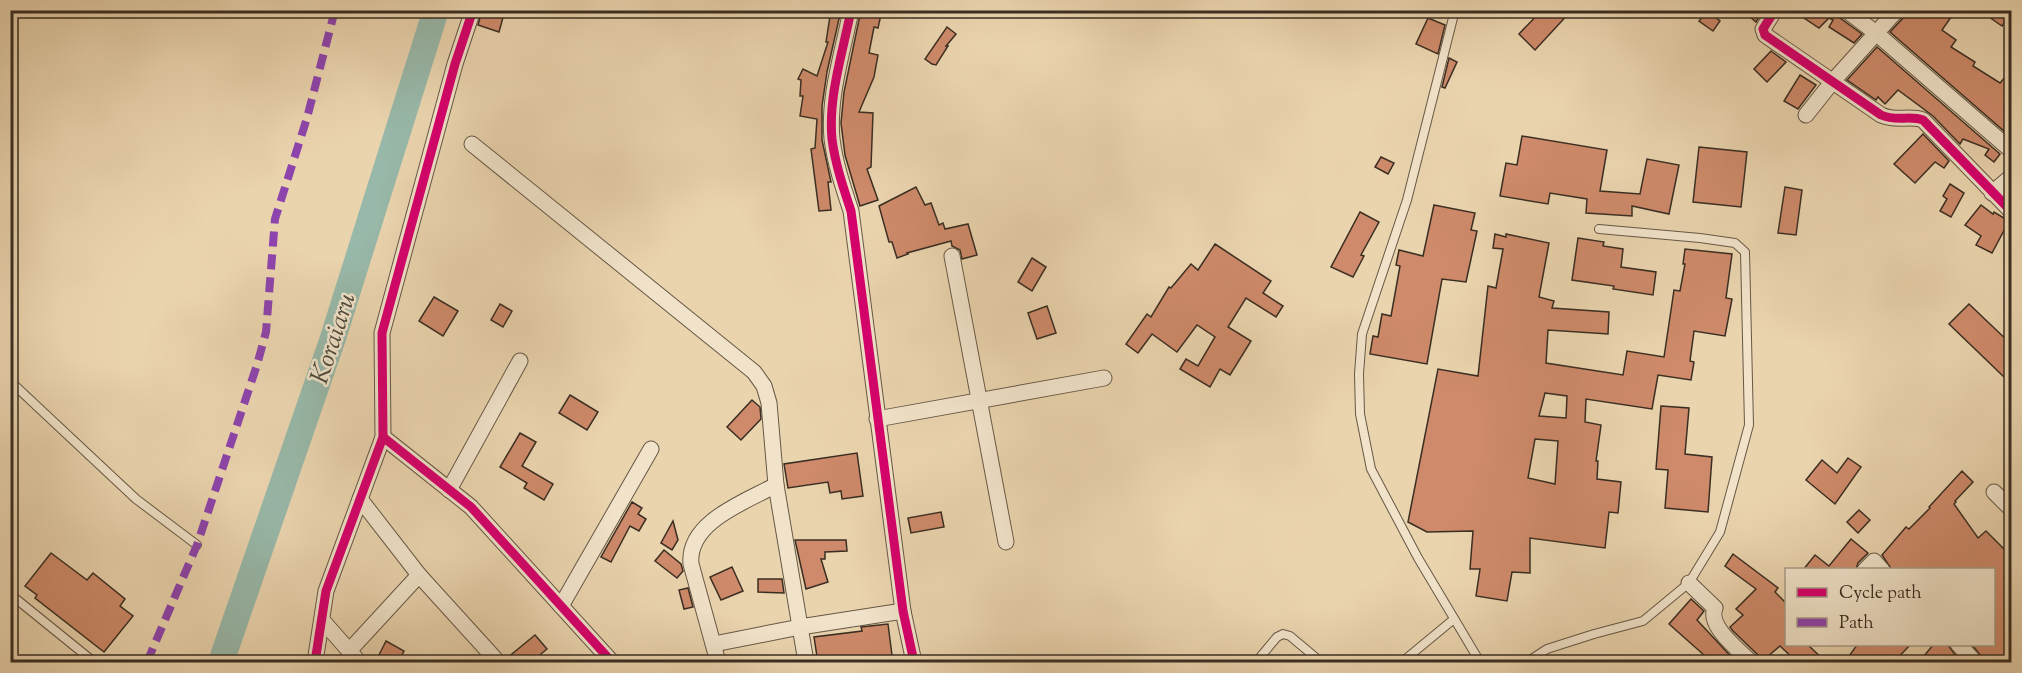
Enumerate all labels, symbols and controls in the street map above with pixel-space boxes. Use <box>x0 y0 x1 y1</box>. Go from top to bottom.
water label: Koraiaru <box>302 288 367 389</box>
legend <box>1785 568 1995 646</box>
text: Cycle path <box>1839 581 1922 607</box>
text: Path <box>1839 611 1874 637</box>

